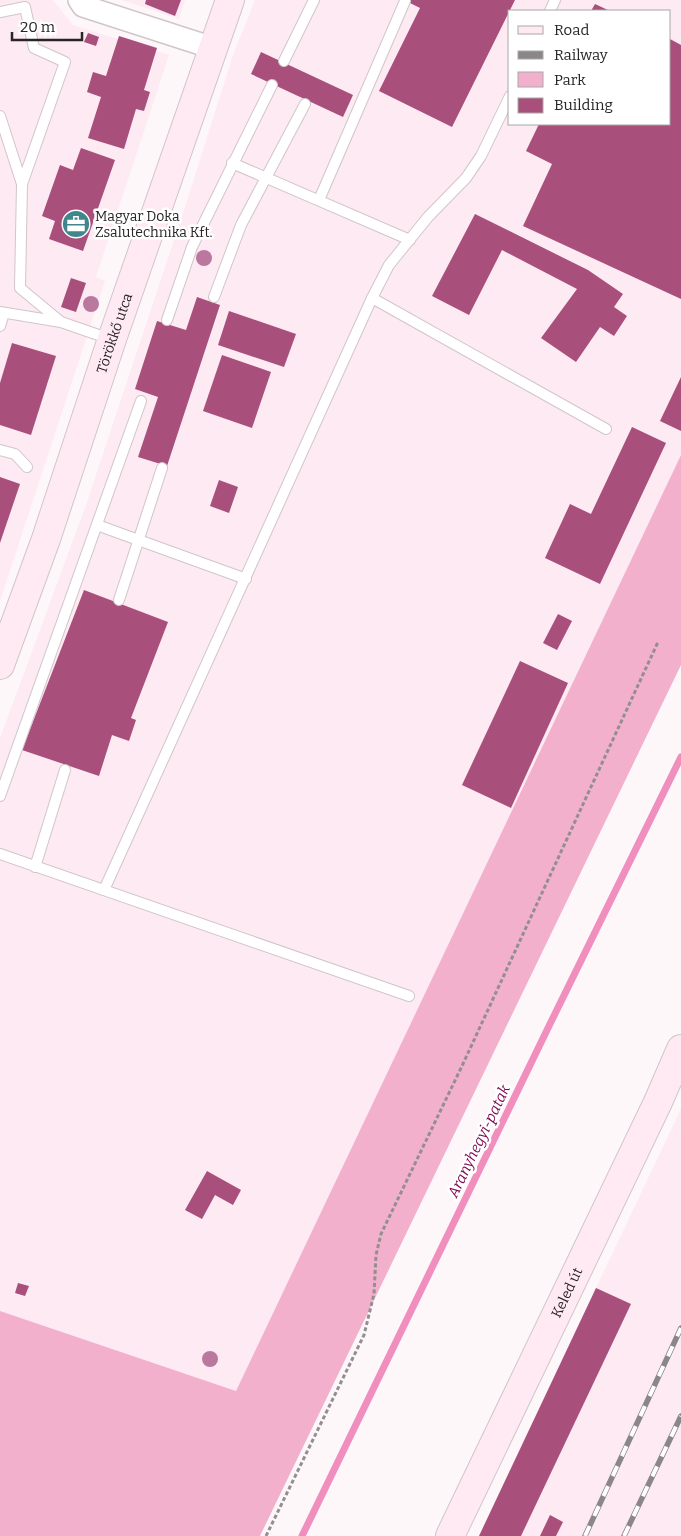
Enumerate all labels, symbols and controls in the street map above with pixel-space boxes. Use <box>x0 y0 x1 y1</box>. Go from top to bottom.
scale bar <box>12 10 82 42</box>
legend <box>508 10 671 125</box>
text: 20 m <box>20 18 56 36</box>
text: Road <box>554 21 589 39</box>
text: Railway <box>554 46 608 64</box>
text: Park <box>554 71 586 89</box>
text: Building <box>554 96 613 114</box>
place label: Magyar Doka Zsalutechnika Kft. <box>95 208 212 241</box>
office icon: Magyar Doka Zsalutechnika Kft. <box>61 209 91 239</box>
street label: Törökkő utca <box>93 290 136 375</box>
water label: Aranyhegyi-patak <box>444 1081 514 1201</box>
street label: Keled út <box>547 1265 586 1320</box>

